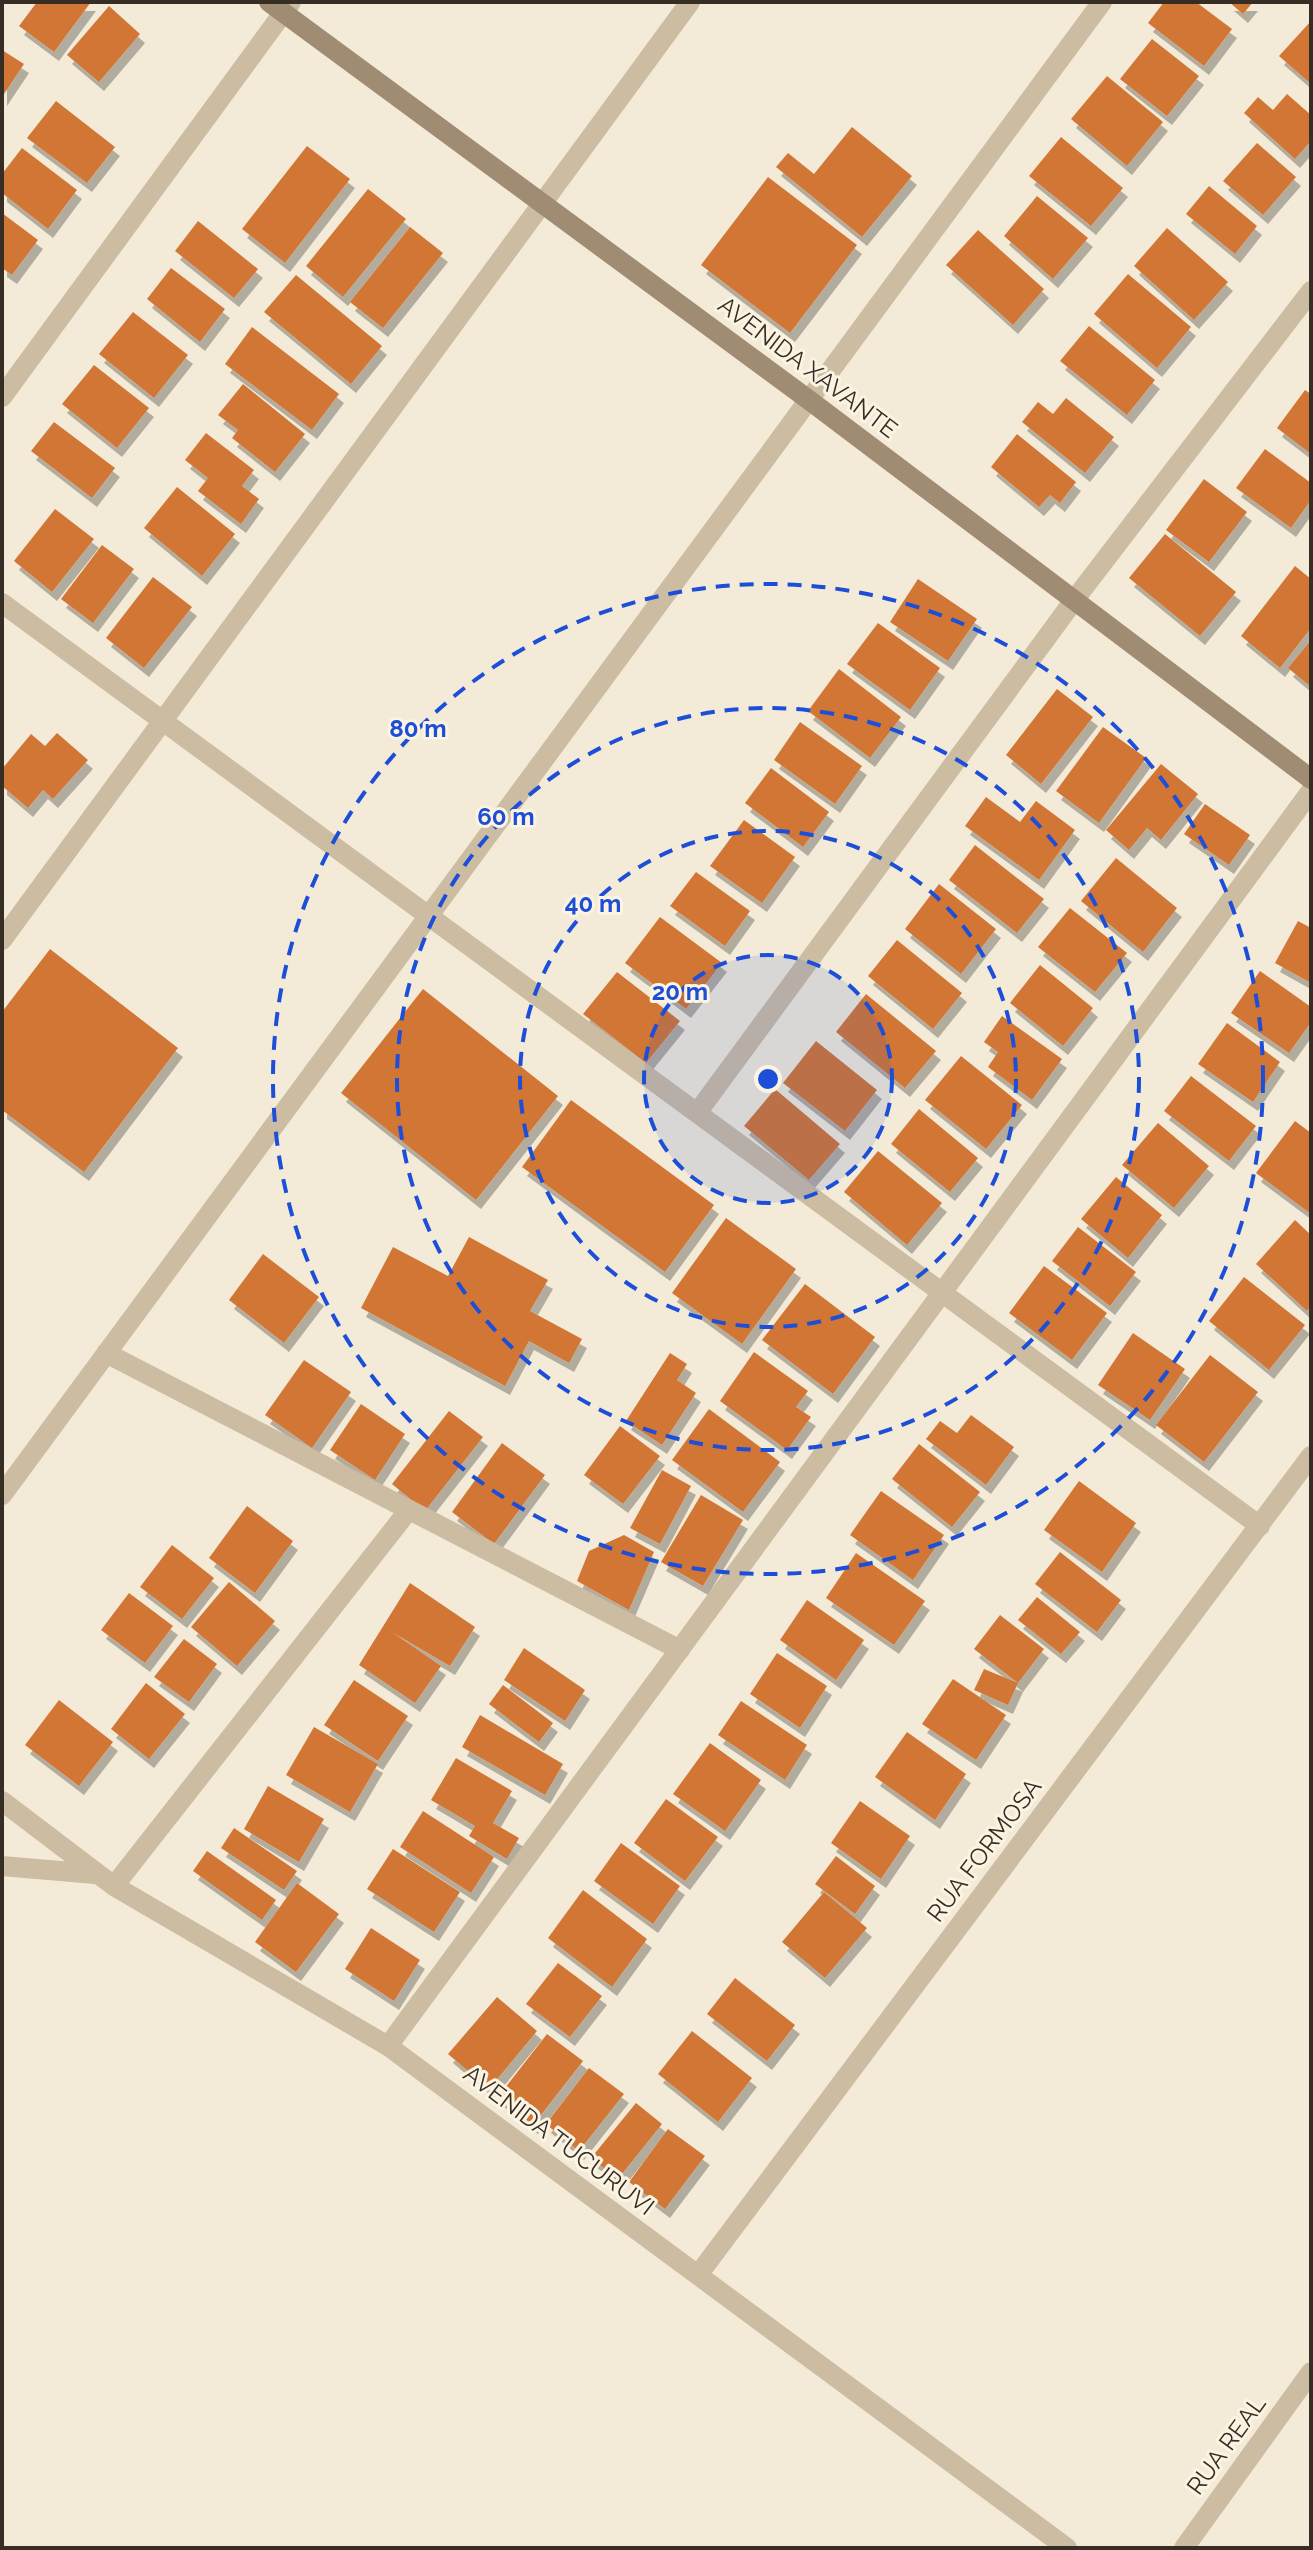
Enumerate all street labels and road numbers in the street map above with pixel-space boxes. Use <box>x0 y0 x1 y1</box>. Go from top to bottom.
street label: AVENIDA XAVANTE <box>713 290 903 444</box>
street label: RUA FORMOSA <box>921 1773 1047 1927</box>
street label: AVENIDA TUCURUVI <box>458 2059 660 2221</box>
street label: RUA REAL <box>1180 2390 1272 2500</box>

